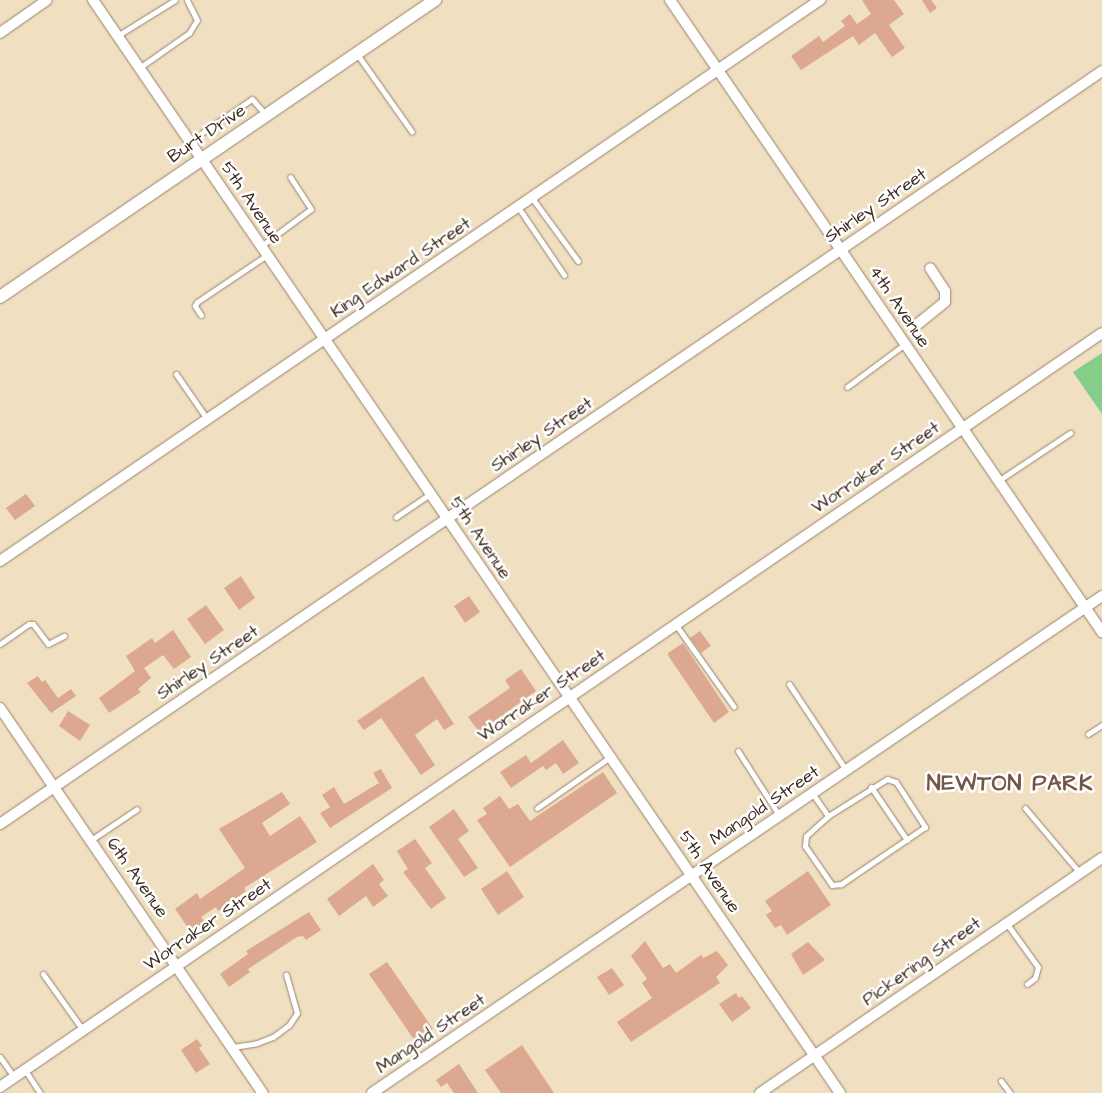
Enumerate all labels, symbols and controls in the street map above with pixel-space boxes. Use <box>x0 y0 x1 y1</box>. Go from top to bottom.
street label: Burt Drive <box>164 100 250 168</box>
street label: 5th Avenue <box>216 158 286 248</box>
street label: Shirley Street <box>821 164 931 248</box>
street label: King Edward Street <box>327 213 475 323</box>
street label: 4th Avenue <box>864 262 934 352</box>
street label: Shirley Street <box>487 393 597 477</box>
street label: Worraker Street <box>808 417 944 519</box>
street label: 5th Avenue <box>445 493 515 583</box>
street label: Shirley Street <box>153 621 263 705</box>
street label: Worraker Street <box>474 645 610 747</box>
street label: Mangold Street <box>706 761 824 851</box>
district label: NEWTON PARK <box>925 771 1095 797</box>
street label: 5th Avenue <box>674 827 744 917</box>
street label: 6th Avenue <box>101 834 173 922</box>
street label: Worraker Street <box>140 874 276 976</box>
street label: Pickering Street <box>858 913 986 1011</box>
street label: Mangold Street <box>372 989 490 1079</box>

